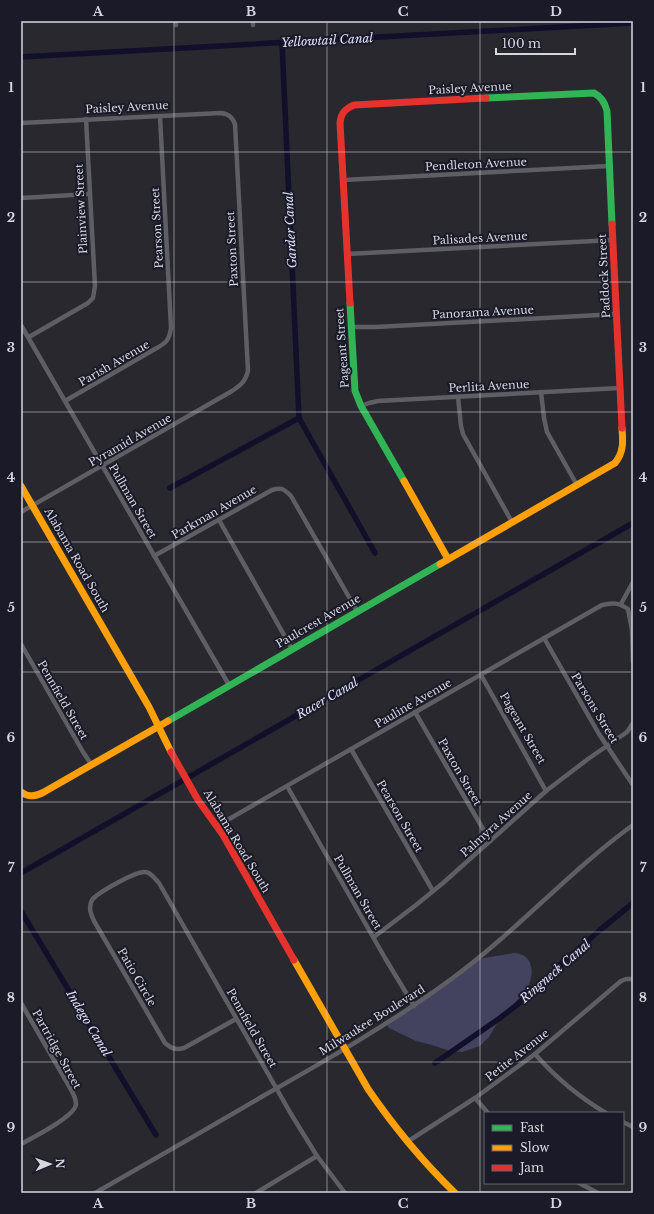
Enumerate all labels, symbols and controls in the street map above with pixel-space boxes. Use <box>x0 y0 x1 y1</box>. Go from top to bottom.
text: A <box>92 3 104 20</box>
text: B <box>246 3 256 20</box>
text: C <box>398 3 409 20</box>
text: D <box>550 3 562 20</box>
water label: Yellowtail Canal <box>281 30 374 50</box>
scale bar <box>496 30 575 56</box>
text: 100 m <box>502 36 541 51</box>
text: 1 <box>8 79 14 96</box>
street label: Paisley Avenue <box>428 79 512 97</box>
text: 1 <box>640 79 646 96</box>
street label: Paisley Avenue <box>85 98 169 116</box>
street label: Pendleton Avenue <box>425 154 527 174</box>
street label: Plainview Street <box>72 163 90 254</box>
street label: Pearson Street <box>148 186 166 269</box>
water label: Garder Canal <box>280 191 299 269</box>
text: 2 <box>7 209 15 226</box>
text: 2 <box>639 209 647 226</box>
street label: Paxton Street <box>223 210 241 287</box>
street label: Palisades Avenue <box>432 229 528 247</box>
street label: Paddock Street <box>595 233 613 318</box>
street label: Panorama Avenue <box>432 302 534 322</box>
street label: Pageant Street <box>332 307 352 389</box>
street label: Parish Avenue <box>76 337 152 389</box>
text: 3 <box>7 339 15 356</box>
text: 3 <box>639 339 647 356</box>
street label: Perlita Avenue <box>448 377 530 395</box>
street label: Pyramid Avenue <box>86 411 174 469</box>
street label: Pullman Street <box>106 461 160 542</box>
text: 4 <box>7 469 16 486</box>
text: 4 <box>639 469 648 486</box>
street label: Parkman Avenue <box>169 482 259 542</box>
street label: Alabama Road South <box>41 504 113 615</box>
street label: Paulcrest Avenue <box>273 591 363 651</box>
text: 5 <box>7 599 15 616</box>
text: 5 <box>639 599 647 616</box>
street label: Pennfield Street <box>35 658 92 743</box>
street label: Parsons Street <box>568 670 622 747</box>
water label: Racer Canal <box>293 674 361 722</box>
street label: Pauline Avenue <box>372 675 454 731</box>
street label: Pageant Street <box>497 690 550 767</box>
text: 6 <box>7 729 16 746</box>
text: 6 <box>639 729 648 746</box>
street label: Paxton Street <box>435 736 485 809</box>
street label: Pearson Street <box>374 777 427 855</box>
street label: Alabama Road South <box>200 786 274 896</box>
street label: Palmyra Avenue <box>457 788 535 860</box>
street label: Pullman Street <box>331 852 385 933</box>
text: 7 <box>8 859 15 876</box>
text: 7 <box>640 859 647 876</box>
water label: Ringneck Canal <box>516 936 594 1006</box>
street label: Patio Circle <box>115 945 159 1009</box>
street label: Milwaukee Boulevard <box>317 981 428 1058</box>
water label: Indego Canal <box>63 986 115 1059</box>
street label: Pennfield Street <box>224 986 281 1071</box>
text: 8 <box>7 989 15 1006</box>
text: 8 <box>639 989 647 1006</box>
street label: Partridge Street <box>29 1007 85 1092</box>
street label: Petite Avenue <box>483 1026 551 1084</box>
legend <box>484 1112 624 1184</box>
text: 9 <box>7 1119 16 1136</box>
text: 9 <box>639 1119 648 1136</box>
text: Fast <box>520 1120 545 1135</box>
text: Slow <box>520 1140 550 1155</box>
north arrow <box>30 1144 70 1184</box>
text: N <box>53 1158 67 1170</box>
text: Jam <box>518 1160 544 1175</box>
text: A <box>92 1195 104 1212</box>
text: B <box>246 1195 256 1212</box>
text: C <box>398 1195 409 1212</box>
text: D <box>550 1195 562 1212</box>

